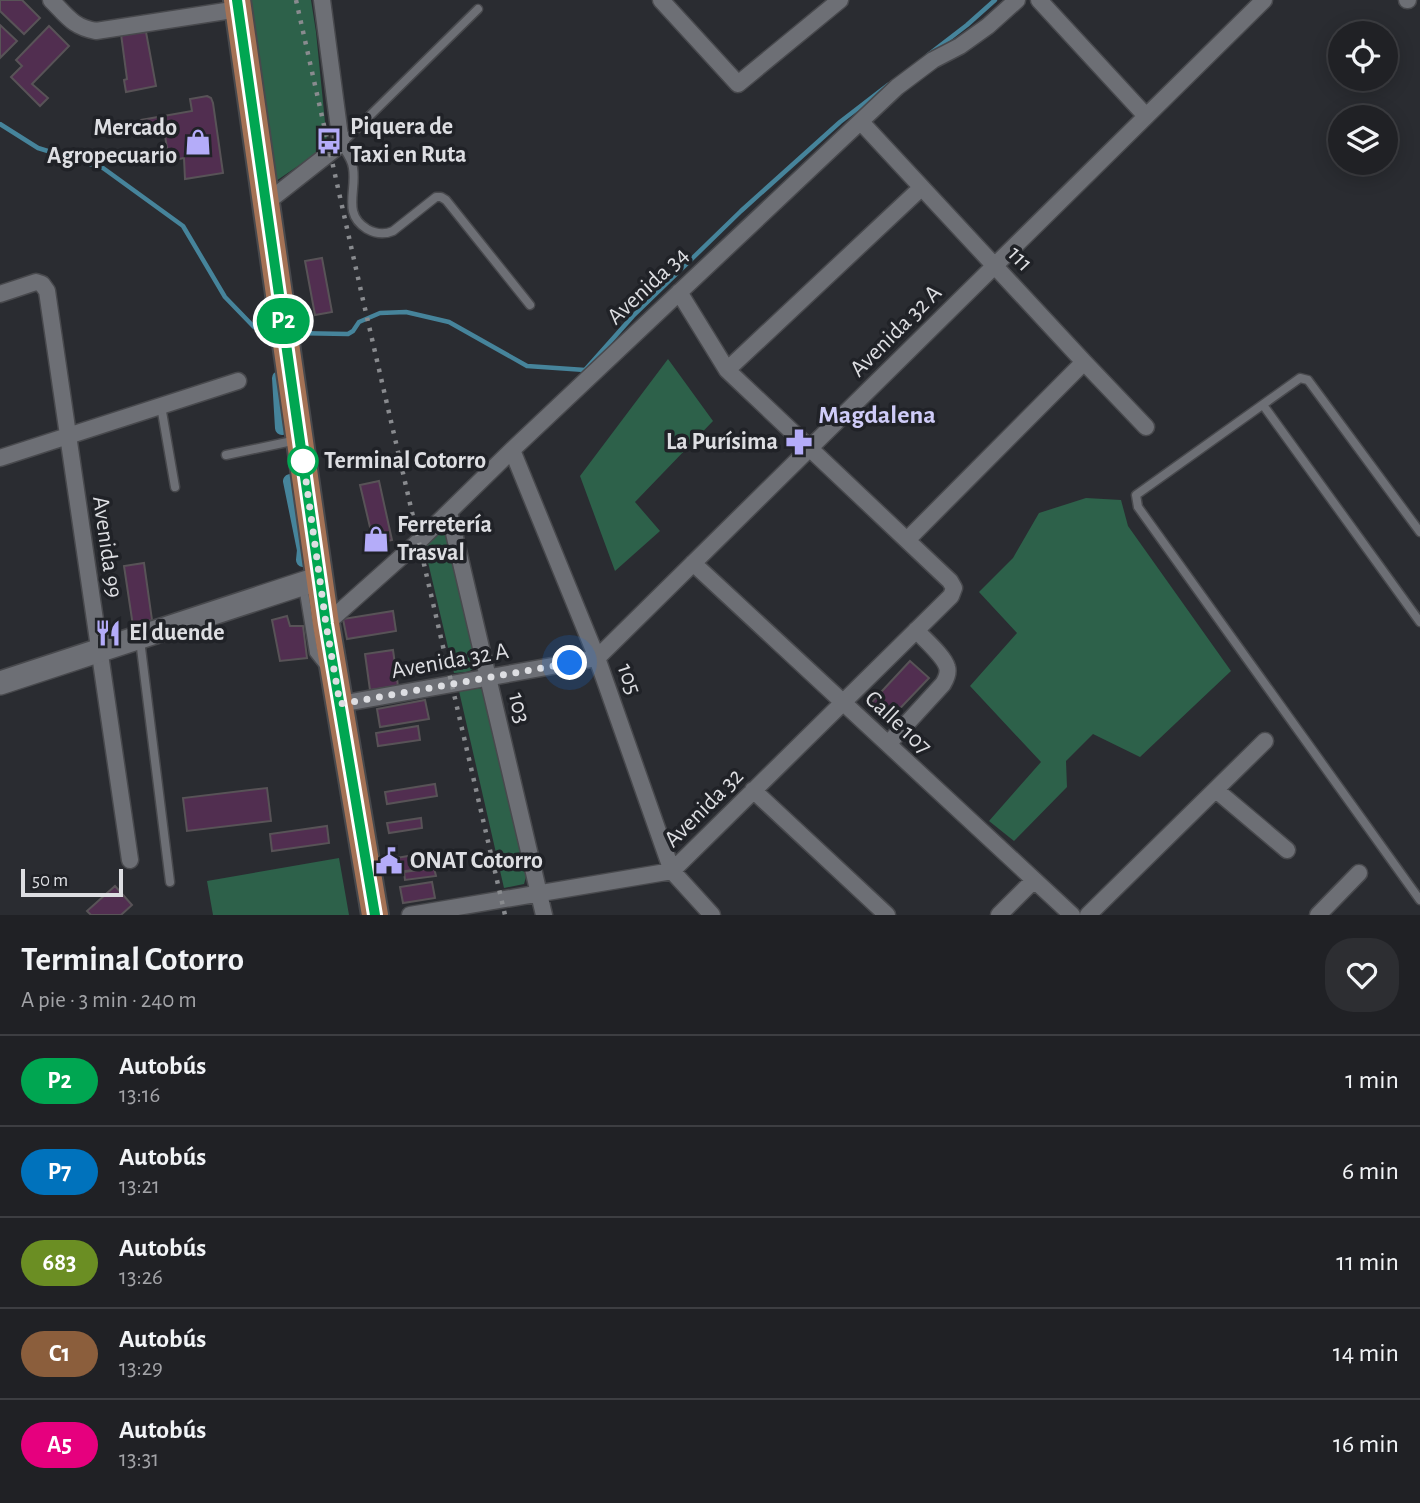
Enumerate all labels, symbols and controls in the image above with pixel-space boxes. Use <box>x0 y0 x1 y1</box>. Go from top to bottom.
map controls <box>1328 21 1398 175</box>
button: locate <box>1328 21 1398 91</box>
button: layers <box>1328 105 1398 175</box>
place label: Piquera de Taxi en Ruta <box>350 115 467 167</box>
place label: Mercado Agropecuario <box>47 116 177 168</box>
bus stop icon: Piquera de Taxi en Ruta <box>314 126 344 156</box>
shop icon: Mercado Agropecuario <box>183 127 213 157</box>
street label: 111 <box>1003 242 1037 276</box>
street label: Avenida 34 <box>603 243 693 329</box>
street label: Avenida 32 A <box>846 280 947 381</box>
line badge: P2 <box>252 298 314 344</box>
text: P2 <box>271 309 295 333</box>
district label: Magdalena <box>818 402 936 428</box>
pharmacy icon: La Purísima <box>784 427 814 457</box>
place label: La Purísima <box>666 430 778 454</box>
marker: Terminal Cotorro <box>288 446 318 476</box>
place label: Terminal Cotorro <box>324 449 486 473</box>
street label: Avenida 99 <box>88 495 126 599</box>
place label: Ferretería Trasval <box>397 513 492 565</box>
shop icon: Ferretería Trasval <box>361 524 391 554</box>
restaurant icon: El duende <box>93 618 123 648</box>
place label: El duende <box>129 621 225 645</box>
street label: Avenida 32 A <box>390 639 511 683</box>
your location <box>552 645 587 680</box>
street label: 105 <box>613 660 645 698</box>
street label: Calle 107 <box>860 686 936 760</box>
street label: 103 <box>504 690 534 726</box>
street label: Avenida 32 <box>660 764 748 852</box>
public building icon: ONAT Cotorro <box>374 846 404 876</box>
place label: ONAT Cotorro <box>410 849 543 873</box>
scale bar <box>21 866 122 898</box>
text: 50 m <box>32 871 68 890</box>
button: heart <box>1325 938 1399 1012</box>
text: Terminal Cotorro <box>21 944 244 977</box>
text: A pie · 3 min · 240 m <box>21 989 197 1012</box>
text: Autobús <box>119 1053 206 1079</box>
text: 1 min <box>1345 1067 1399 1093</box>
text: P2 <box>47 1069 72 1093</box>
text: 13:16 <box>119 1084 160 1107</box>
text: Autobús <box>119 1144 206 1170</box>
text: 6 min <box>1342 1158 1399 1184</box>
text: P7 <box>48 1160 71 1184</box>
text: 13:21 <box>119 1175 160 1198</box>
text: Autobús <box>119 1235 206 1261</box>
text: 11 min <box>1336 1249 1399 1275</box>
text: 683 <box>43 1251 76 1275</box>
text: 13:26 <box>119 1266 163 1289</box>
text: Autobús <box>119 1326 206 1352</box>
text: 14 min <box>1333 1340 1399 1366</box>
text: C1 <box>49 1342 70 1366</box>
text: 13:29 <box>119 1357 163 1380</box>
text: Autobús <box>119 1417 206 1443</box>
text: 16 min <box>1333 1431 1399 1457</box>
text: A5 <box>47 1433 72 1457</box>
text: 13:31 <box>119 1448 159 1471</box>

